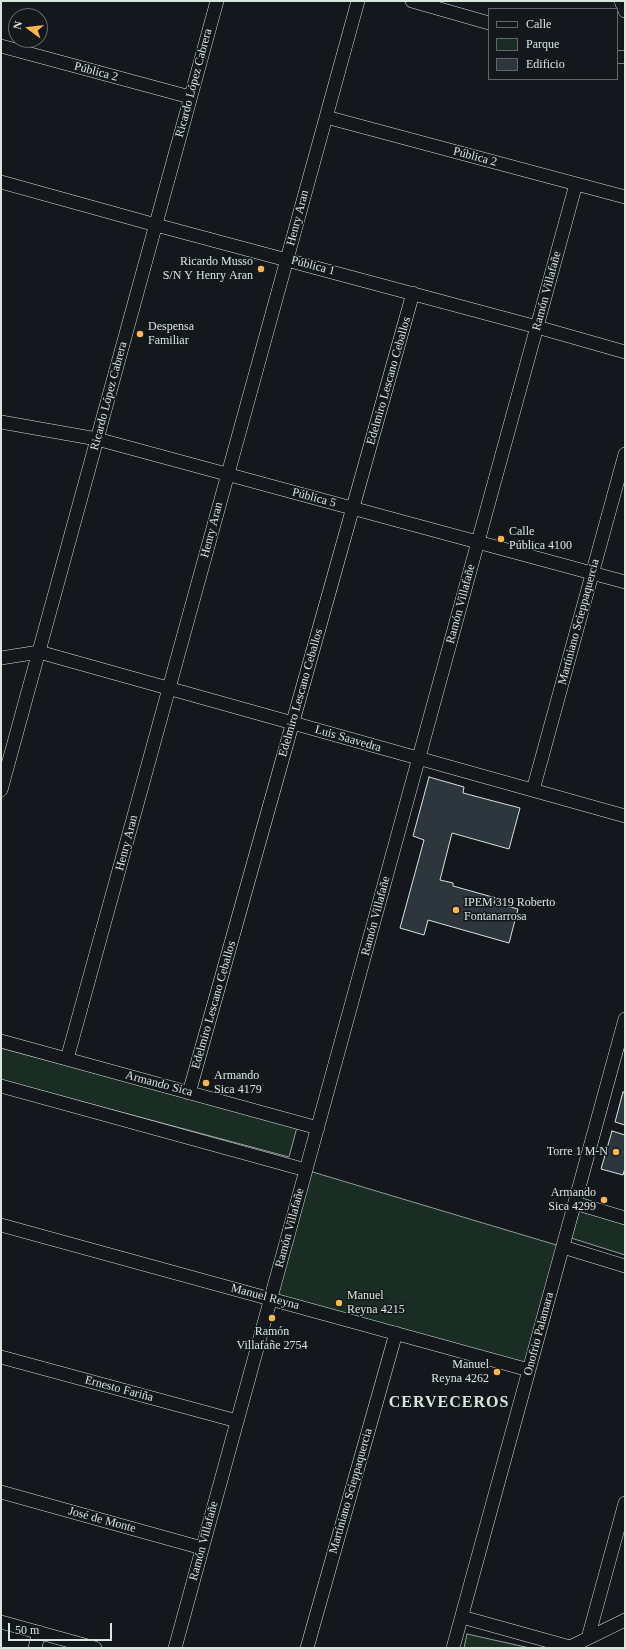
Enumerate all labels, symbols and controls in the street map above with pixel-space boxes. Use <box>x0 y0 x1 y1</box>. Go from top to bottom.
north arrow <box>8 8 48 48</box>
legend <box>488 8 618 80</box>
text: Calle <box>526 17 551 31</box>
text: N <box>11 20 24 31</box>
street label: Ricardo López Cabrera <box>173 27 215 139</box>
text: Parque <box>526 37 559 51</box>
text: Edificio <box>526 57 565 71</box>
street label: Pública 2 <box>72 59 120 85</box>
street label: Pública 2 <box>451 144 499 170</box>
street label: Henry Aran <box>284 189 312 247</box>
street label: Ramón Villafañe <box>529 250 565 332</box>
street label: Pública 1 <box>289 253 337 279</box>
place label: Ricardo Musso S/N Y Henry Aran <box>163 255 253 283</box>
marker: Ricardo Musso S/N Y Henry Aran <box>256 264 266 274</box>
street label: Edelmiro Lescano Ceballos <box>364 315 414 447</box>
place label: Despensa Familiar <box>148 320 194 348</box>
marker: Despensa Familiar <box>135 329 145 339</box>
street label: Ricardo López Cabrera <box>88 340 130 452</box>
street label: Pública 5 <box>290 485 338 511</box>
street label: Henry Aran <box>198 501 226 559</box>
place label: Calle Pública 4100 <box>509 525 572 553</box>
marker: Calle Pública 4100 <box>496 534 506 544</box>
street label: Martíniano Scieppaquercia <box>555 558 603 686</box>
street label: Ramón Villafañe <box>443 563 479 645</box>
street label: Edelmiro Lescano Ceballos <box>276 627 326 759</box>
street label: Luis Saavedra <box>313 723 383 755</box>
street label: Henry Aran <box>113 814 141 872</box>
street label: Ramón Villafañe <box>358 875 394 957</box>
place label: IPEM 319 Roberto Fontanarrosa <box>464 896 555 924</box>
marker: IPEM 319 Roberto Fontanarrosa <box>451 905 461 915</box>
street label: Edelmiro Lescano Ceballos <box>189 939 239 1071</box>
street label: Armando Sica <box>124 1068 194 1100</box>
place label: Armando Sica 4179 <box>214 1069 262 1097</box>
marker: Armando Sica 4179 <box>201 1078 211 1088</box>
place label: Torre 1 M-N <box>547 1145 608 1159</box>
marker: Torre 1 M-N <box>611 1147 621 1157</box>
place label: Armando Sica 4299 <box>548 1186 596 1214</box>
street label: Ramón Villafañe <box>272 1187 308 1269</box>
marker: Armando Sica 4299 <box>599 1195 609 1205</box>
street label: Manuel Reyna <box>229 1281 301 1313</box>
place label: Manuel Reyna 4215 <box>347 1289 405 1317</box>
street label: Onofrio Palamara <box>521 1291 557 1377</box>
marker: Manuel Reyna 4215 <box>334 1298 344 1308</box>
marker: Ramón Villafañe 2754 <box>267 1313 277 1323</box>
place label: Ramón Villafañe 2754 <box>237 1325 307 1353</box>
place label: Manuel Reyna 4262 <box>431 1358 489 1386</box>
marker: Manuel Reyna 4262 <box>492 1367 502 1377</box>
street label: Ernesto Fariña <box>83 1373 155 1405</box>
district label: CERVECEROS <box>389 1393 509 1413</box>
street label: Martíniano Scieppaquercia <box>326 1427 376 1555</box>
street label: Ramón Villafañe <box>186 1500 222 1582</box>
street label: José de Monte <box>67 1504 137 1536</box>
scale bar <box>10 1615 114 1641</box>
text: 50 m <box>15 1623 39 1637</box>

